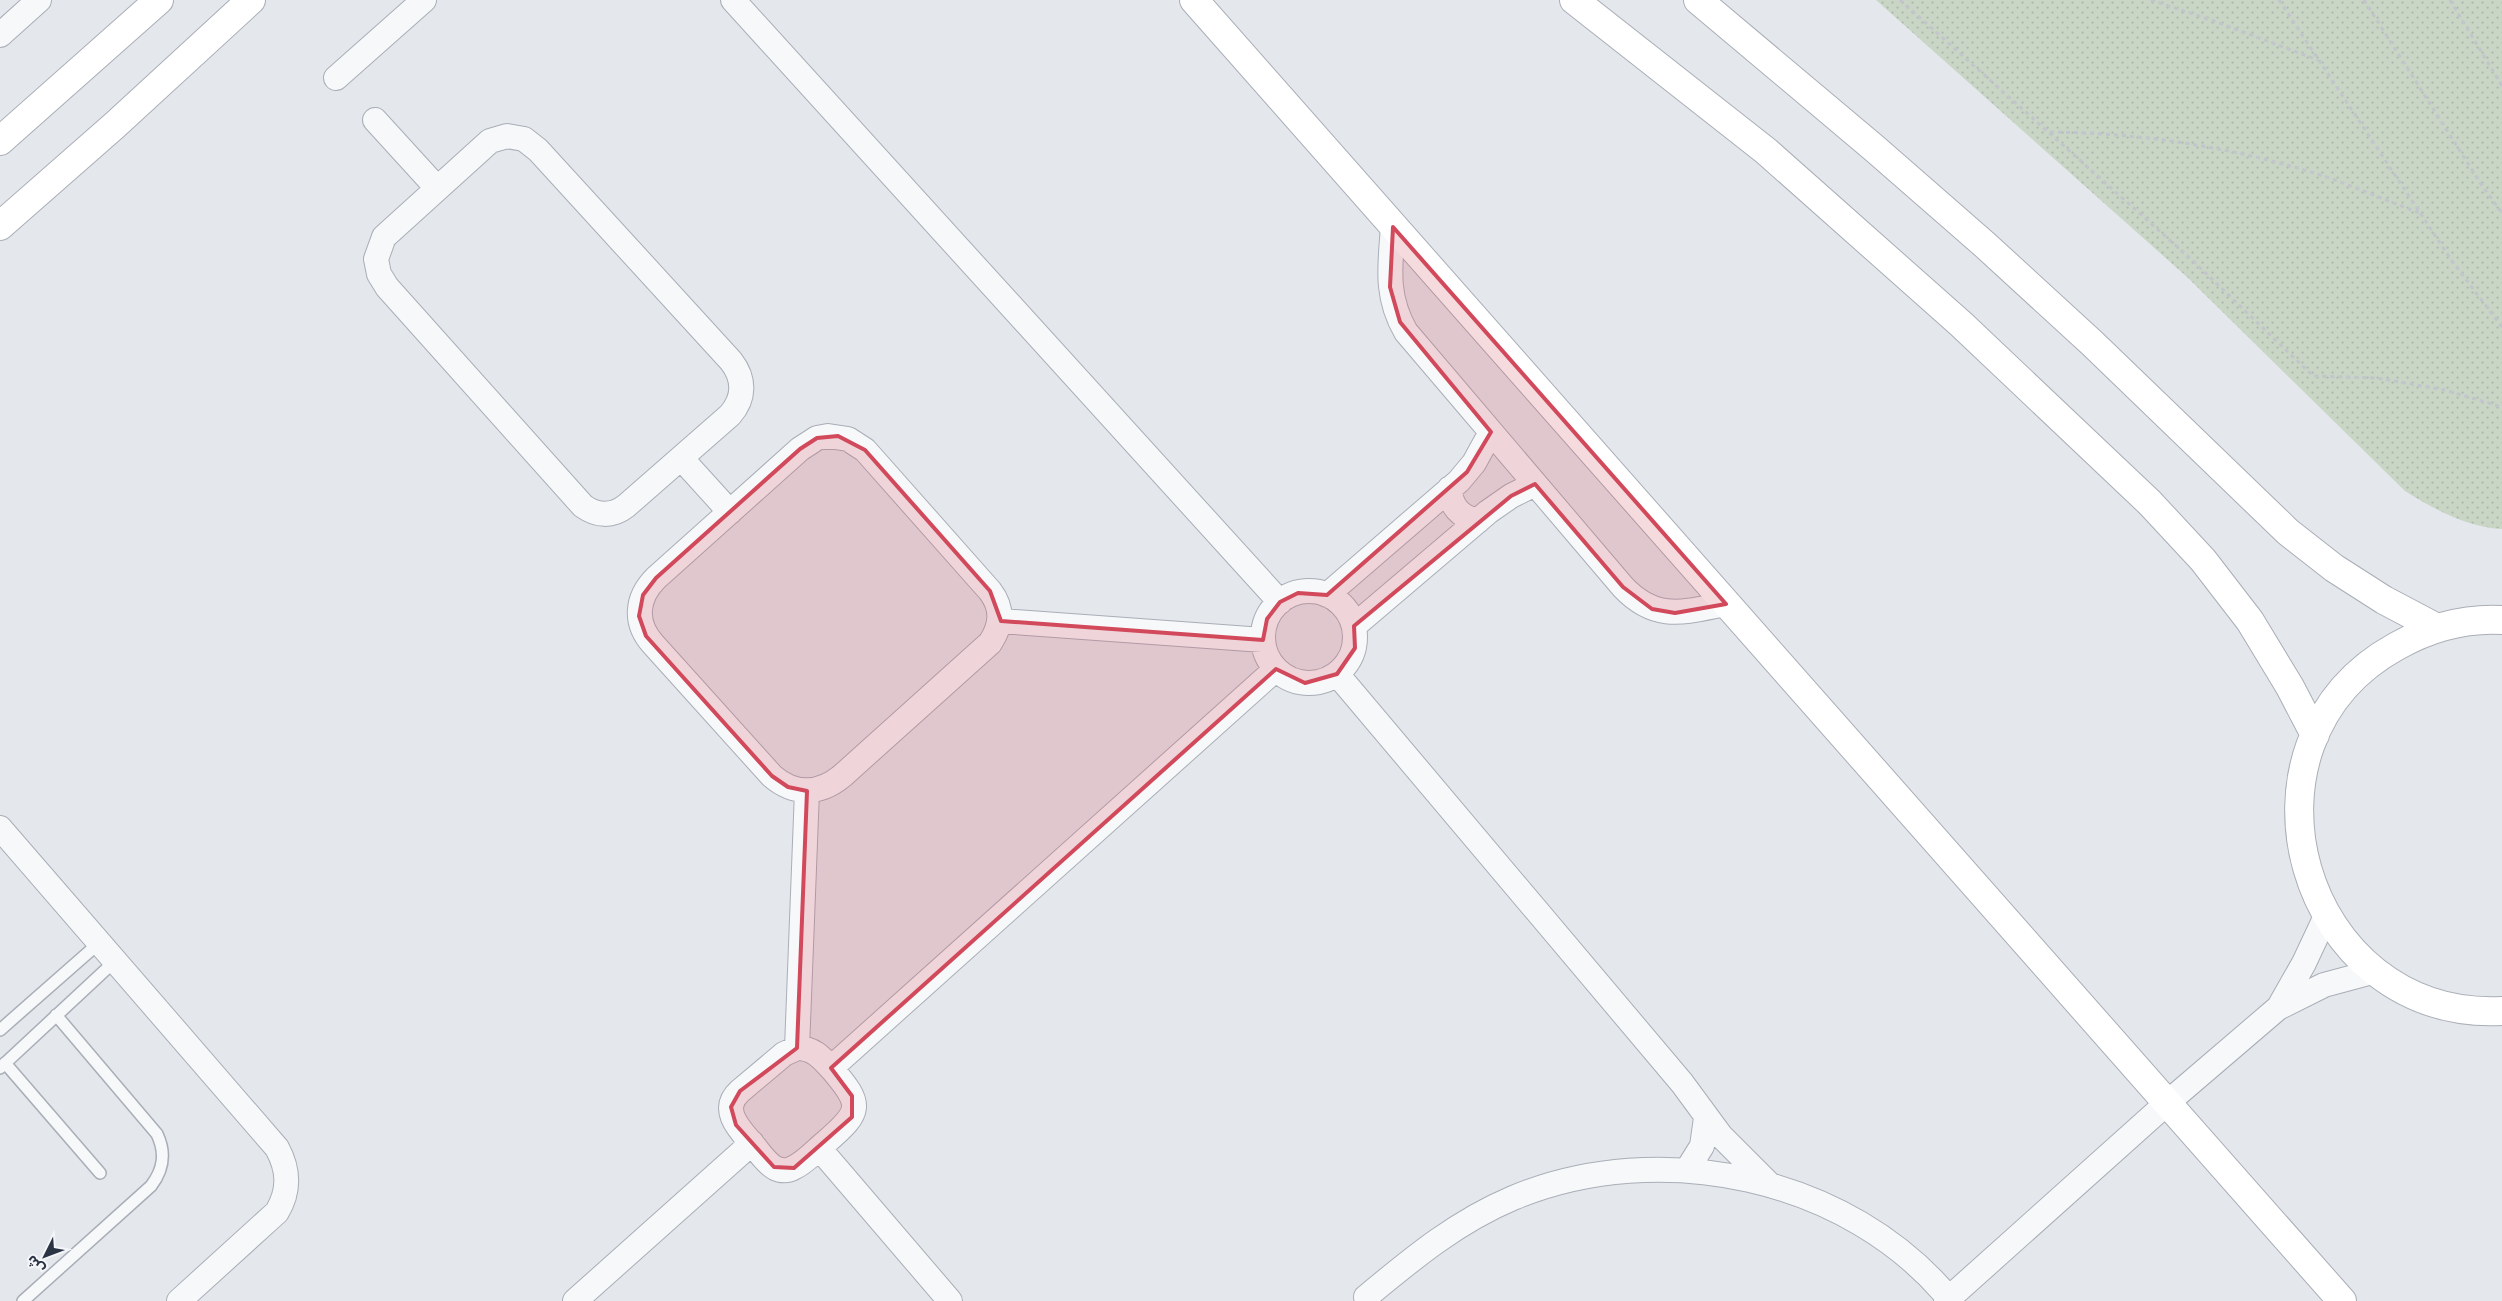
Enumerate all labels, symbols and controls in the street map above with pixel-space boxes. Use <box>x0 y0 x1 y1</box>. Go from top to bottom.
north arrow <box>20 1231 70 1281</box>
text: ش <box>23 1252 48 1277</box>

